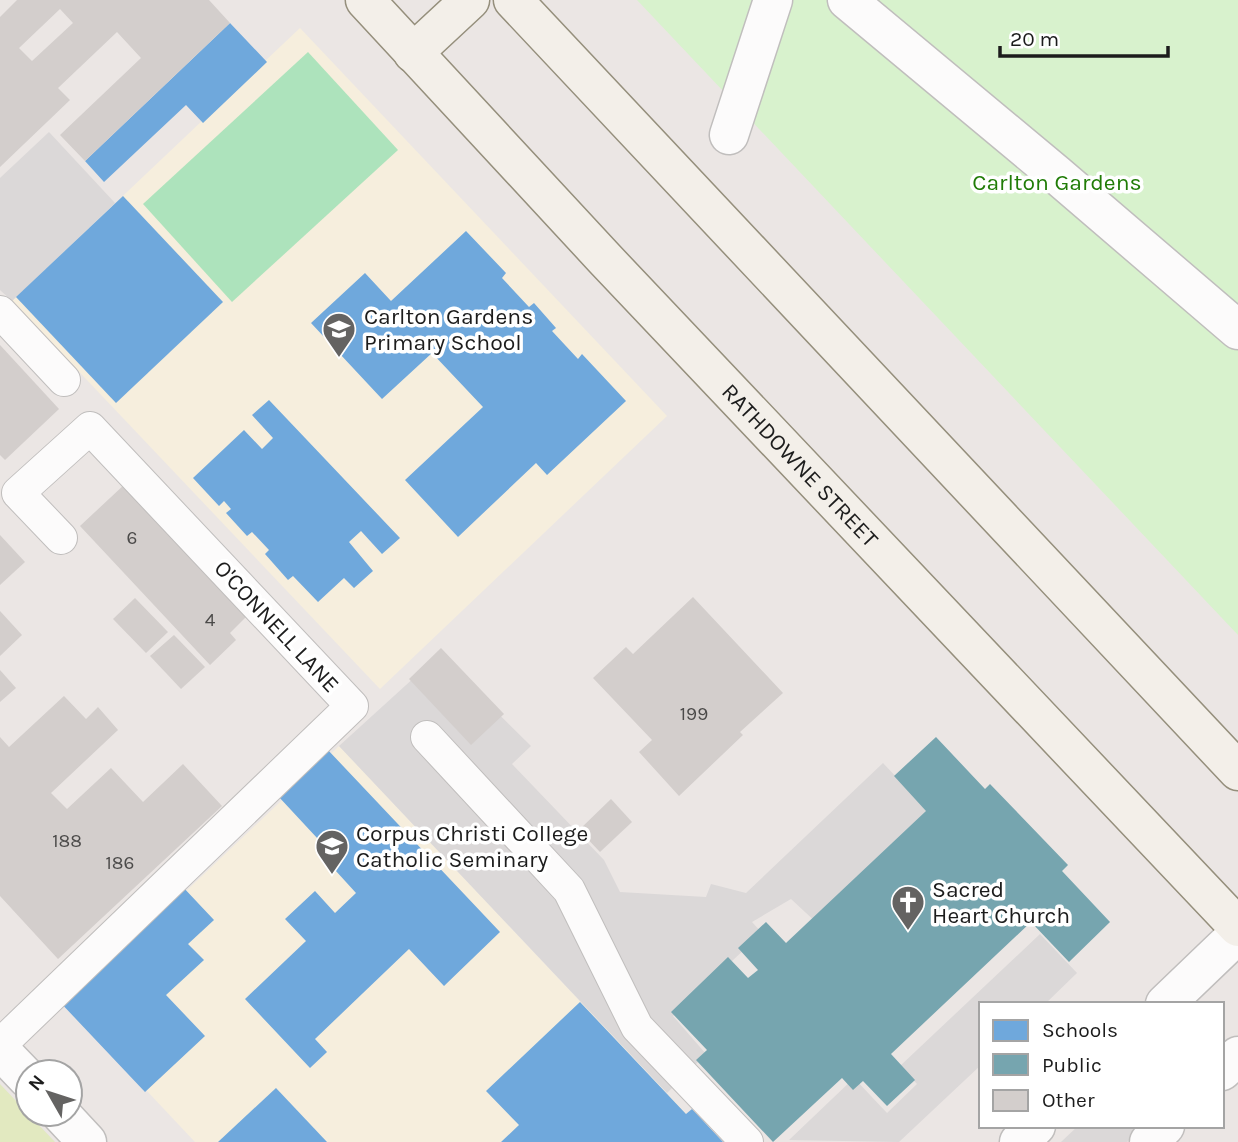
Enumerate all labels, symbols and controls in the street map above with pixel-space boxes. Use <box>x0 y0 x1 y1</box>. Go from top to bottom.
scale bar <box>1000 14 1168 58</box>
text: 20 m <box>1010 27 1059 51</box>
park label: Carlton Gardens <box>972 169 1142 196</box>
place label: Carlton Gardens Primary School <box>364 303 533 356</box>
school or university icon: Carlton Gardens Primary School <box>320 310 358 359</box>
street label: RATHDOWNE STREET <box>716 378 884 553</box>
house number: 6 <box>127 527 137 549</box>
street label: O'CONNELL LANE <box>208 555 345 698</box>
house number: 4 <box>205 609 216 631</box>
house number: 199 <box>680 703 708 725</box>
place label: Corpus Christi College Catholic Seminary <box>356 820 588 873</box>
school or university icon: Corpus Christi College Catholic Seminary <box>313 827 351 876</box>
house number: 188 <box>52 830 82 852</box>
house number: 186 <box>106 852 134 874</box>
place label: Sacred Heart Church <box>932 876 1070 929</box>
church icon: Sacred Heart Church <box>889 883 927 932</box>
legend <box>979 1002 1224 1128</box>
text: Schools <box>1042 1018 1118 1042</box>
text: Public <box>1042 1053 1102 1077</box>
north arrow <box>14 1058 84 1128</box>
text: N <box>24 1071 49 1095</box>
text: Other <box>1042 1088 1095 1112</box>

